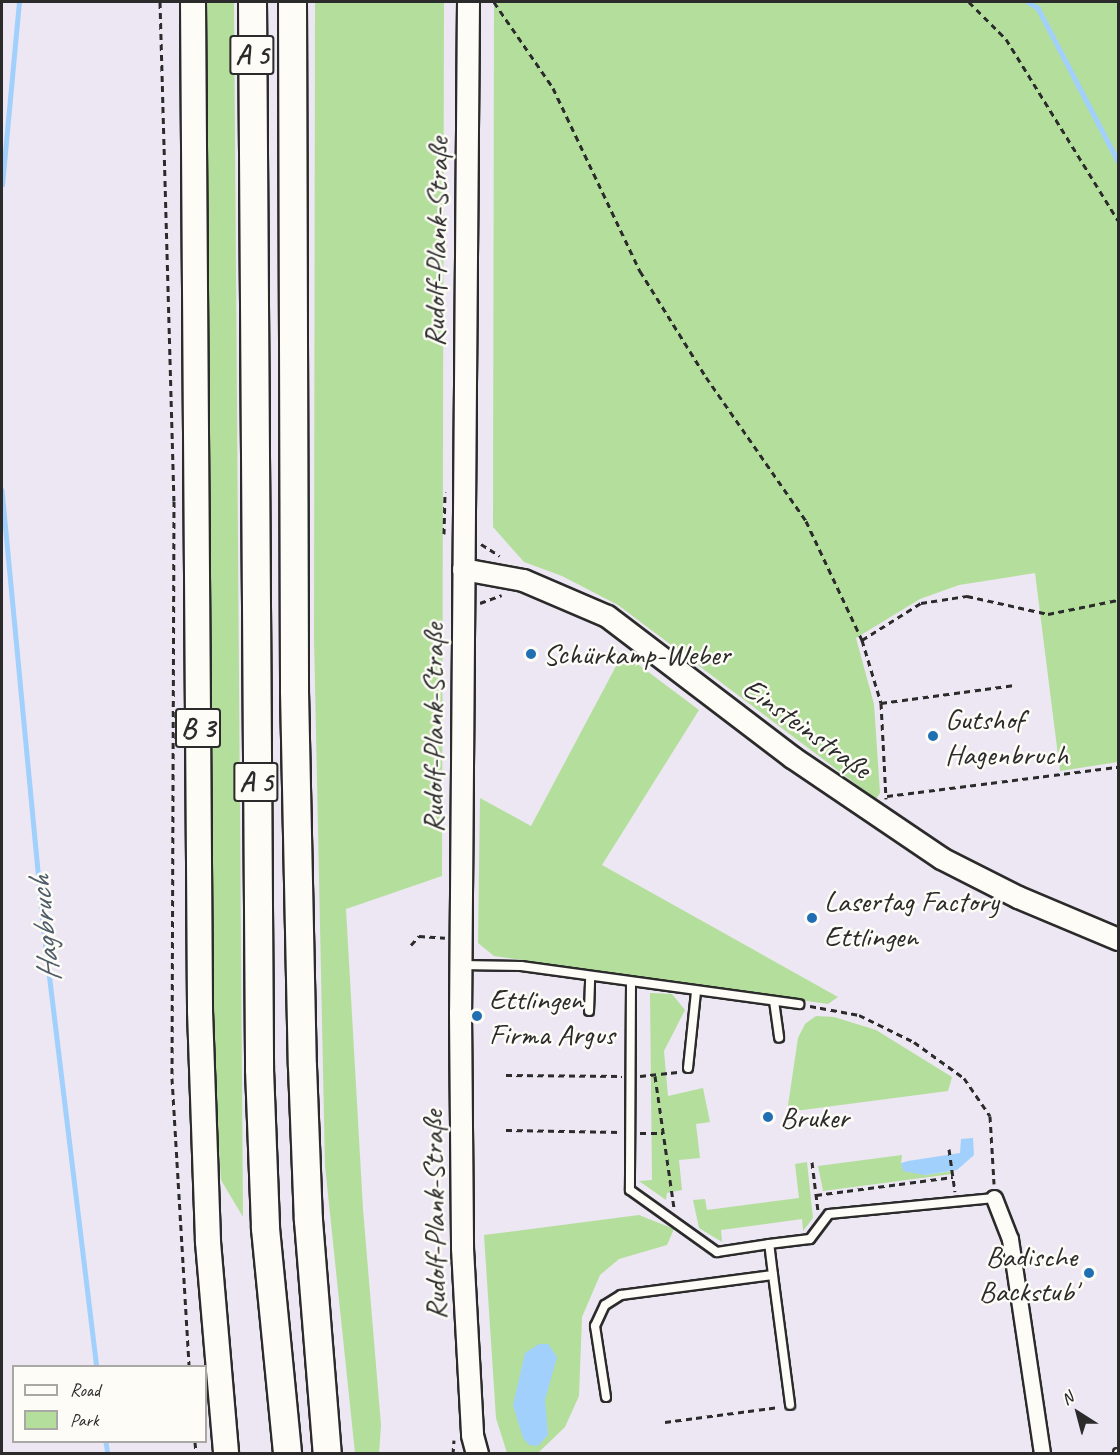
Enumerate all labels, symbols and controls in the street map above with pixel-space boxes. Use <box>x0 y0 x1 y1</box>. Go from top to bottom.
road number: A 5 <box>228 30 276 80</box>
street label: Rudolf-Plank-Straße <box>416 137 456 347</box>
street label: Rudolf-Plank-Straße <box>415 623 451 833</box>
place label: Schürkamp-Weber <box>543 636 730 672</box>
marker: Schürkamp-Weber <box>524 647 538 661</box>
street label: Einsteinstraße <box>736 669 878 787</box>
place label: Gutshof Hagenbruch <box>945 701 1068 771</box>
road number: B 3 <box>174 703 222 753</box>
marker: Gutshof Hagenbruch <box>926 729 940 743</box>
road number: A 5 <box>232 757 280 807</box>
water label: Hagbruch <box>20 874 70 984</box>
place label: Lasertag Factory Ettlingen <box>824 883 999 954</box>
marker: Lasertag Factory Ettlingen <box>805 911 819 925</box>
place label: Ettlingen Firma Argus <box>489 981 615 1052</box>
marker: Ettlingen Firma Argus <box>470 1009 484 1023</box>
place label: Bruker <box>780 1099 849 1135</box>
street label: Rudolf-Plank-Straße <box>414 1110 454 1320</box>
marker: Bruker <box>761 1110 775 1124</box>
place label: Badische Backstub' <box>979 1238 1077 1308</box>
marker: Badische Backstub' <box>1082 1266 1096 1280</box>
legend <box>12 1365 207 1443</box>
text: Road <box>70 1379 100 1401</box>
north arrow <box>1048 1383 1108 1443</box>
text: N <box>1058 1387 1077 1409</box>
text: Park <box>70 1409 99 1431</box>

